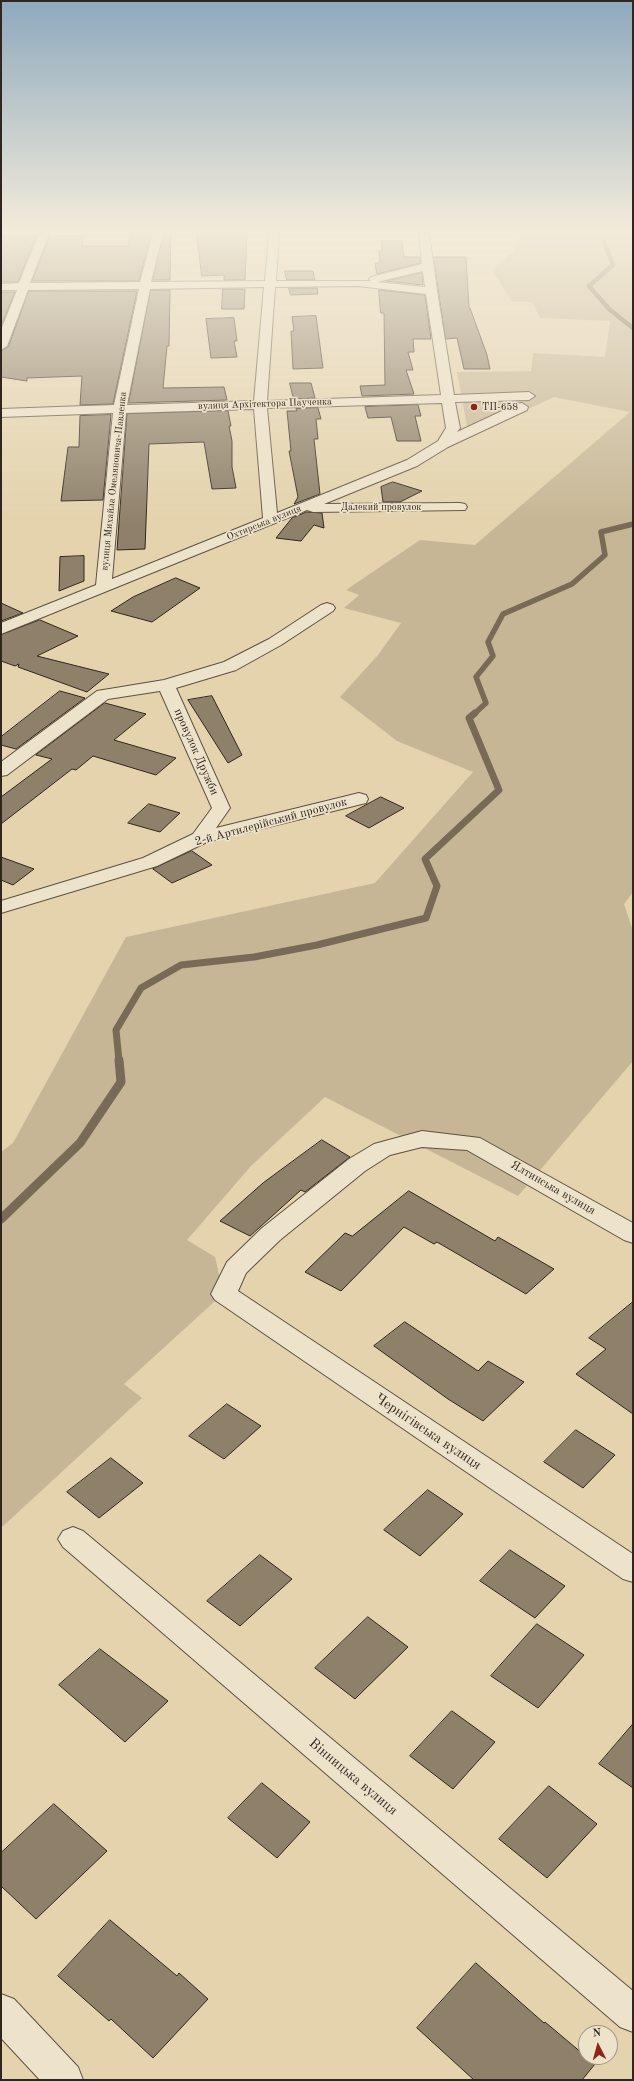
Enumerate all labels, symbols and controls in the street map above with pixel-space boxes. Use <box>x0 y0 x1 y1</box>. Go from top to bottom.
street label: вулиця Михайла Омеляновича-Павленка <box>99 391 129 571</box>
street label: вулиця Архітектора Паученка <box>198 396 332 412</box>
place label: ТП-658 <box>482 401 518 413</box>
marker: ТП-658 <box>469 402 479 412</box>
street label: Далекий провулок <box>341 501 421 513</box>
street label: Охтирська вулиця <box>225 503 303 543</box>
street label: провулок Дружби <box>170 706 222 798</box>
street label: 2-й Артилерійський провулок <box>193 795 349 849</box>
street label: Ялтинська вулиця <box>508 1158 598 1218</box>
street label: Чернігівська вулиця <box>372 1390 484 1474</box>
street label: Вінницька вулиця <box>305 1735 401 1819</box>
north arrow <box>578 2025 618 2065</box>
text: N <box>592 2028 602 2039</box>

